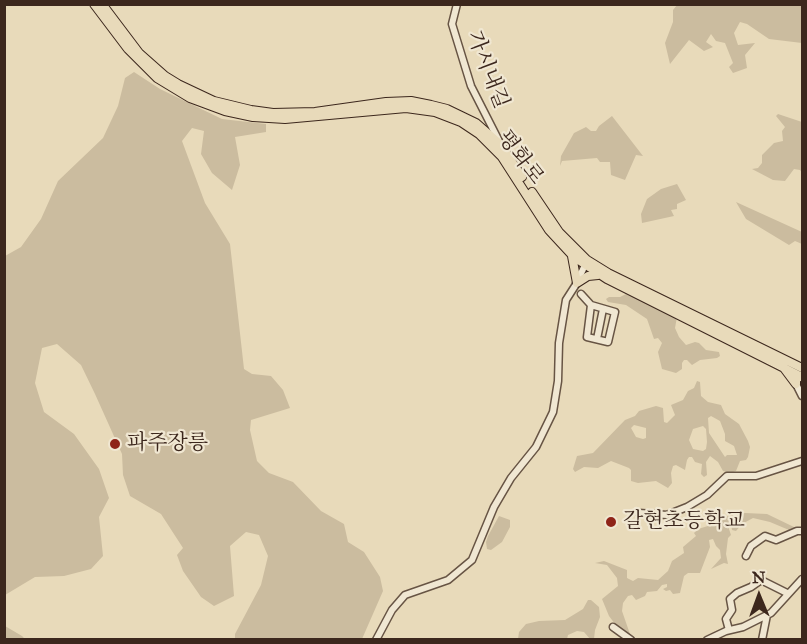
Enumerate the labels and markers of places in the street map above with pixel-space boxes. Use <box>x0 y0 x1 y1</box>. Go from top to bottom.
place label: 파주장릉 <box>127 431 208 457</box>
marker: 파주장릉 <box>108 437 122 451</box>
place label: 갈현초등학교 <box>623 509 745 535</box>
marker: 갈현초등학교 <box>604 515 618 529</box>

